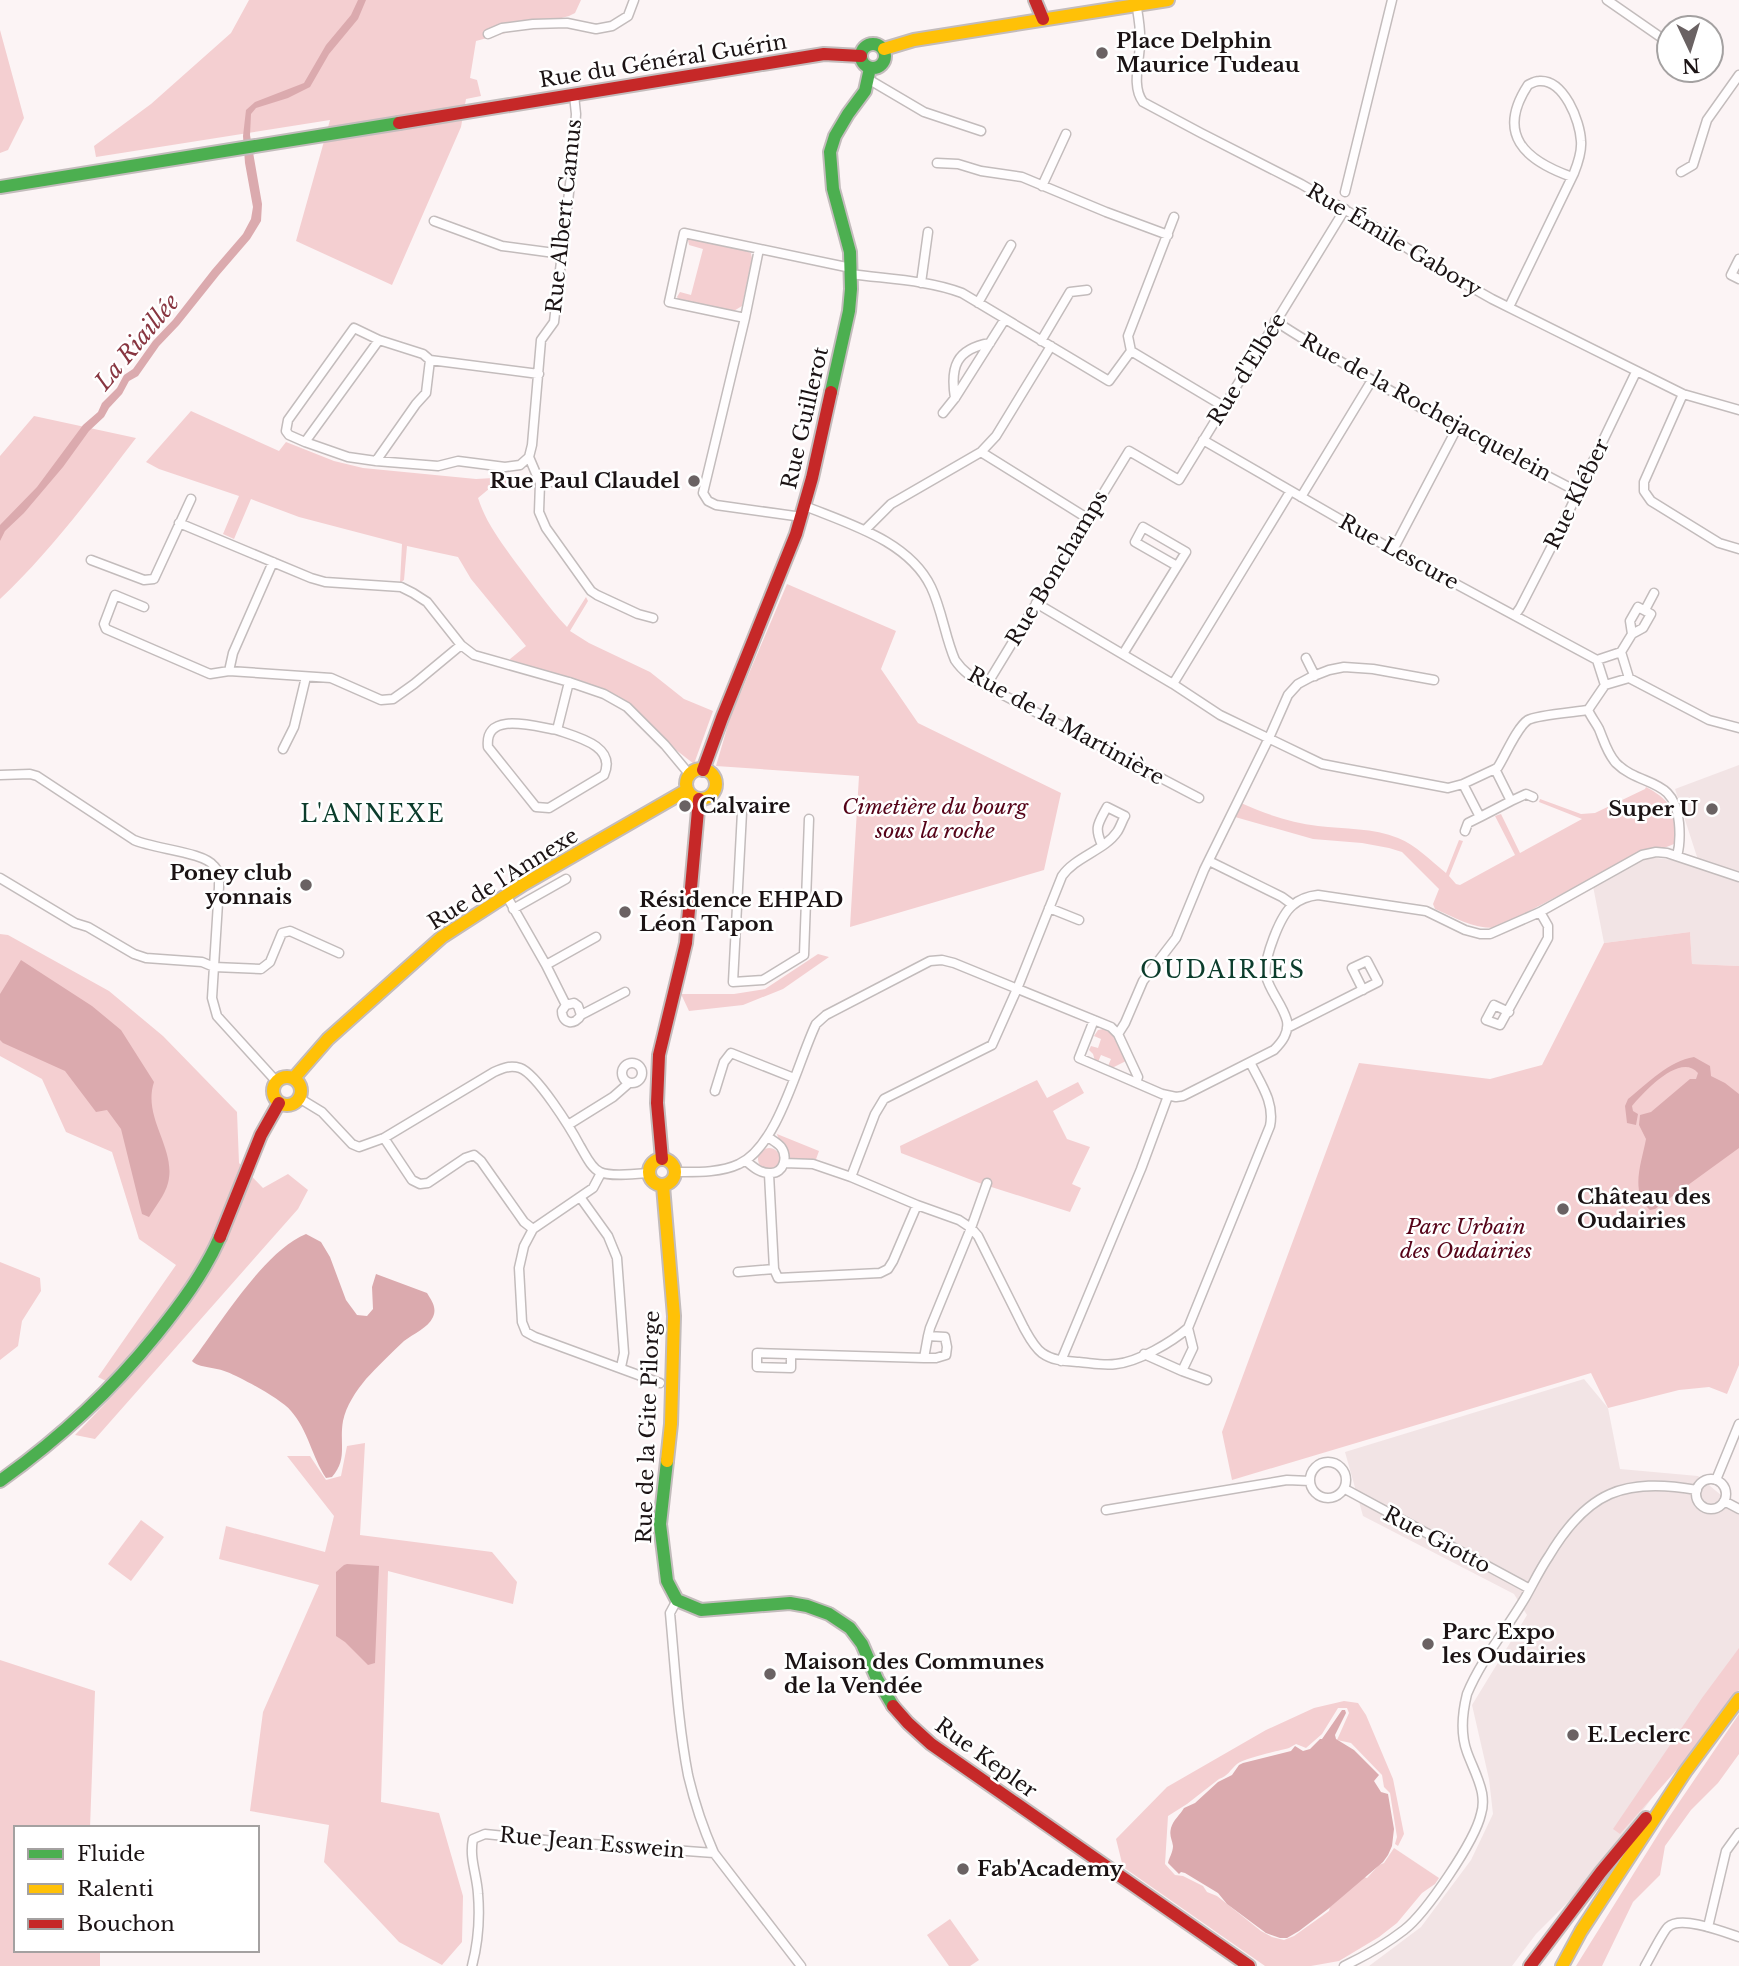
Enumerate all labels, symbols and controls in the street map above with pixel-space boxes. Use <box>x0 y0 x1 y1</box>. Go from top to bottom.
north arrow <box>1655 14 1725 84</box>
place label: Place Delphin Maurice Tudeau <box>1116 28 1300 78</box>
street label: Rue du Général Guérin <box>537 29 789 93</box>
marker: Place Delphin Maurice Tudeau <box>1094 45 1110 61</box>
text: N <box>1681 53 1701 78</box>
street label: Rue Albert Camus <box>541 118 587 314</box>
street label: Rue Émile Gabory <box>1302 178 1487 303</box>
water label: La Riaillée <box>88 288 185 396</box>
street label: Rue d'Elbée <box>1202 308 1292 430</box>
street label: Rue de la Rochejacquelein <box>1296 327 1556 487</box>
street label: Rue Guillerot <box>776 344 834 492</box>
street label: Rue Kléber <box>1539 435 1615 553</box>
place label: Rue Paul Claudel <box>490 468 681 494</box>
marker: Rue Paul Claudel <box>686 473 702 489</box>
street label: Rue Bonchamps <box>1000 486 1114 650</box>
street label: Rue Lescure <box>1335 508 1463 596</box>
street label: Rue de la Martinière <box>963 661 1169 791</box>
place label: Calvaire <box>699 793 791 819</box>
park label: Cimetière du bourg sous la roche <box>842 794 1029 844</box>
place label: Super U <box>1608 796 1699 822</box>
marker: Calvaire <box>677 798 693 814</box>
district label: L'ANNEXE <box>300 800 446 828</box>
marker: Super U <box>1704 801 1720 817</box>
street label: Rue de l'Annexe <box>423 822 583 936</box>
place label: Poney club yonnais <box>169 860 292 910</box>
marker: Poney club yonnais <box>298 877 314 893</box>
place label: Résidence EHPAD Léon Tapon <box>639 887 843 937</box>
marker: Résidence EHPAD Léon Tapon <box>617 904 633 920</box>
district label: OUDAIRIES <box>1140 956 1306 984</box>
place label: Château des Oudairies <box>1577 1184 1711 1234</box>
marker: Château des Oudairies <box>1555 1201 1571 1217</box>
park label: Parc Urbain des Oudairies <box>1400 1214 1532 1264</box>
street label: Rue de la Gite Pilorge <box>631 1310 665 1544</box>
street label: Rue Giotto <box>1379 1501 1495 1579</box>
place label: Parc Expo les Oudairies <box>1442 1619 1586 1669</box>
marker: Parc Expo les Oudairies <box>1420 1636 1436 1652</box>
place label: Maison des Communes de la Vendée <box>784 1649 1044 1699</box>
marker: Maison des Communes de la Vendée <box>762 1666 778 1682</box>
street label: Rue Kepler <box>930 1712 1042 1804</box>
place label: E.Leclerc <box>1587 1722 1691 1748</box>
marker: E.Leclerc <box>1565 1727 1581 1743</box>
street label: Rue Jean Esswein <box>498 1822 686 1864</box>
legend <box>14 1826 259 1952</box>
text: Fluide <box>77 1841 145 1867</box>
place label: Fab'Academy <box>977 1856 1124 1882</box>
marker: Fab'Academy <box>955 1861 971 1877</box>
text: Ralenti <box>77 1876 154 1902</box>
text: Bouchon <box>77 1911 175 1937</box>

